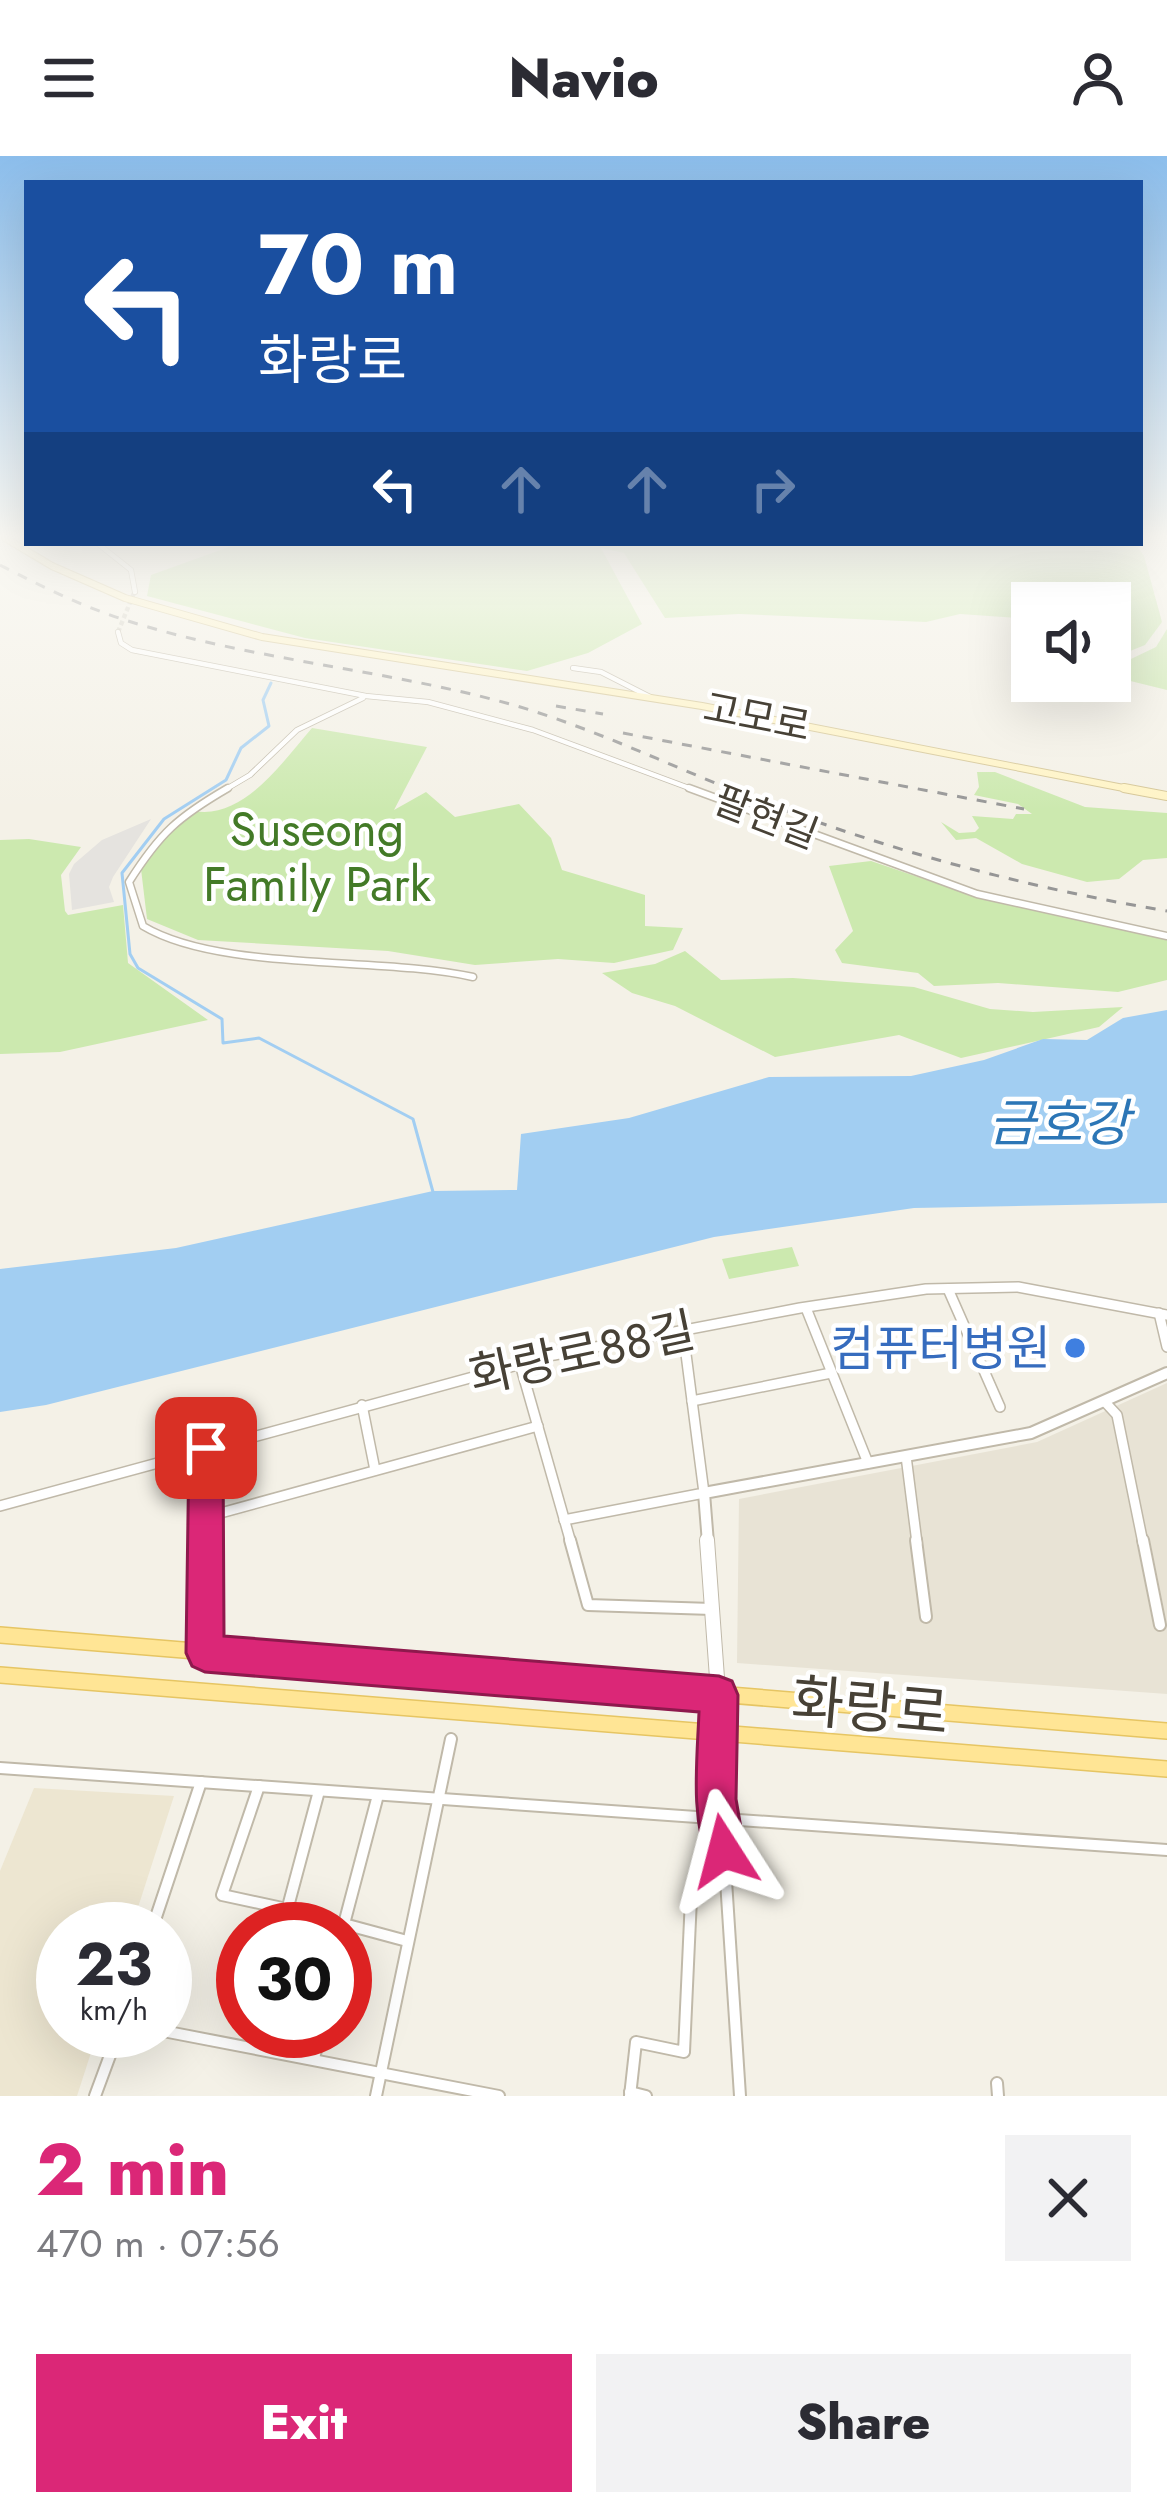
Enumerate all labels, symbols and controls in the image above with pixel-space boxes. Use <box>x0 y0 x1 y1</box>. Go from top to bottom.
text: Navio <box>508 39 659 117</box>
icon: menu <box>36 45 102 111</box>
icon: person <box>1065 45 1131 111</box>
text: 70 m <box>258 204 458 326</box>
icon: left <box>60 228 216 384</box>
text: 화랑로 <box>258 321 407 399</box>
icon: left <box>362 456 428 522</box>
icon: ahead <box>488 456 554 522</box>
icon: ahead <box>614 456 680 522</box>
icon: right <box>740 456 806 522</box>
map controls <box>1011 582 1131 702</box>
button: sound <box>1011 582 1131 702</box>
street label: 고모로 <box>699 679 815 755</box>
street label: 팔현길 <box>706 771 826 863</box>
park label: Suseong Family Park <box>203 795 432 919</box>
water label: 금호강 <box>989 1086 1135 1160</box>
street label: 화랑로88길 <box>463 1295 701 1411</box>
place label: 컴퓨터병원 <box>830 1314 1051 1383</box>
marker: 컴퓨터병원 <box>1062 1335 1088 1361</box>
pin <box>155 1397 257 1499</box>
icon: arrive <box>173 1415 239 1481</box>
street label: 화랑로 <box>788 1659 952 1755</box>
position arrow <box>661 1788 787 1914</box>
speed limit sign: 30 <box>216 1902 372 2058</box>
text: 23 <box>76 1921 152 2008</box>
text: km/h <box>80 1988 148 2031</box>
text: 2 min <box>36 2118 229 2222</box>
button: close <box>1005 2135 1131 2261</box>
text: 470 m · 07:56 <box>36 2215 280 2272</box>
button: Exit <box>36 2354 572 2492</box>
button: Share <box>596 2354 1131 2492</box>

